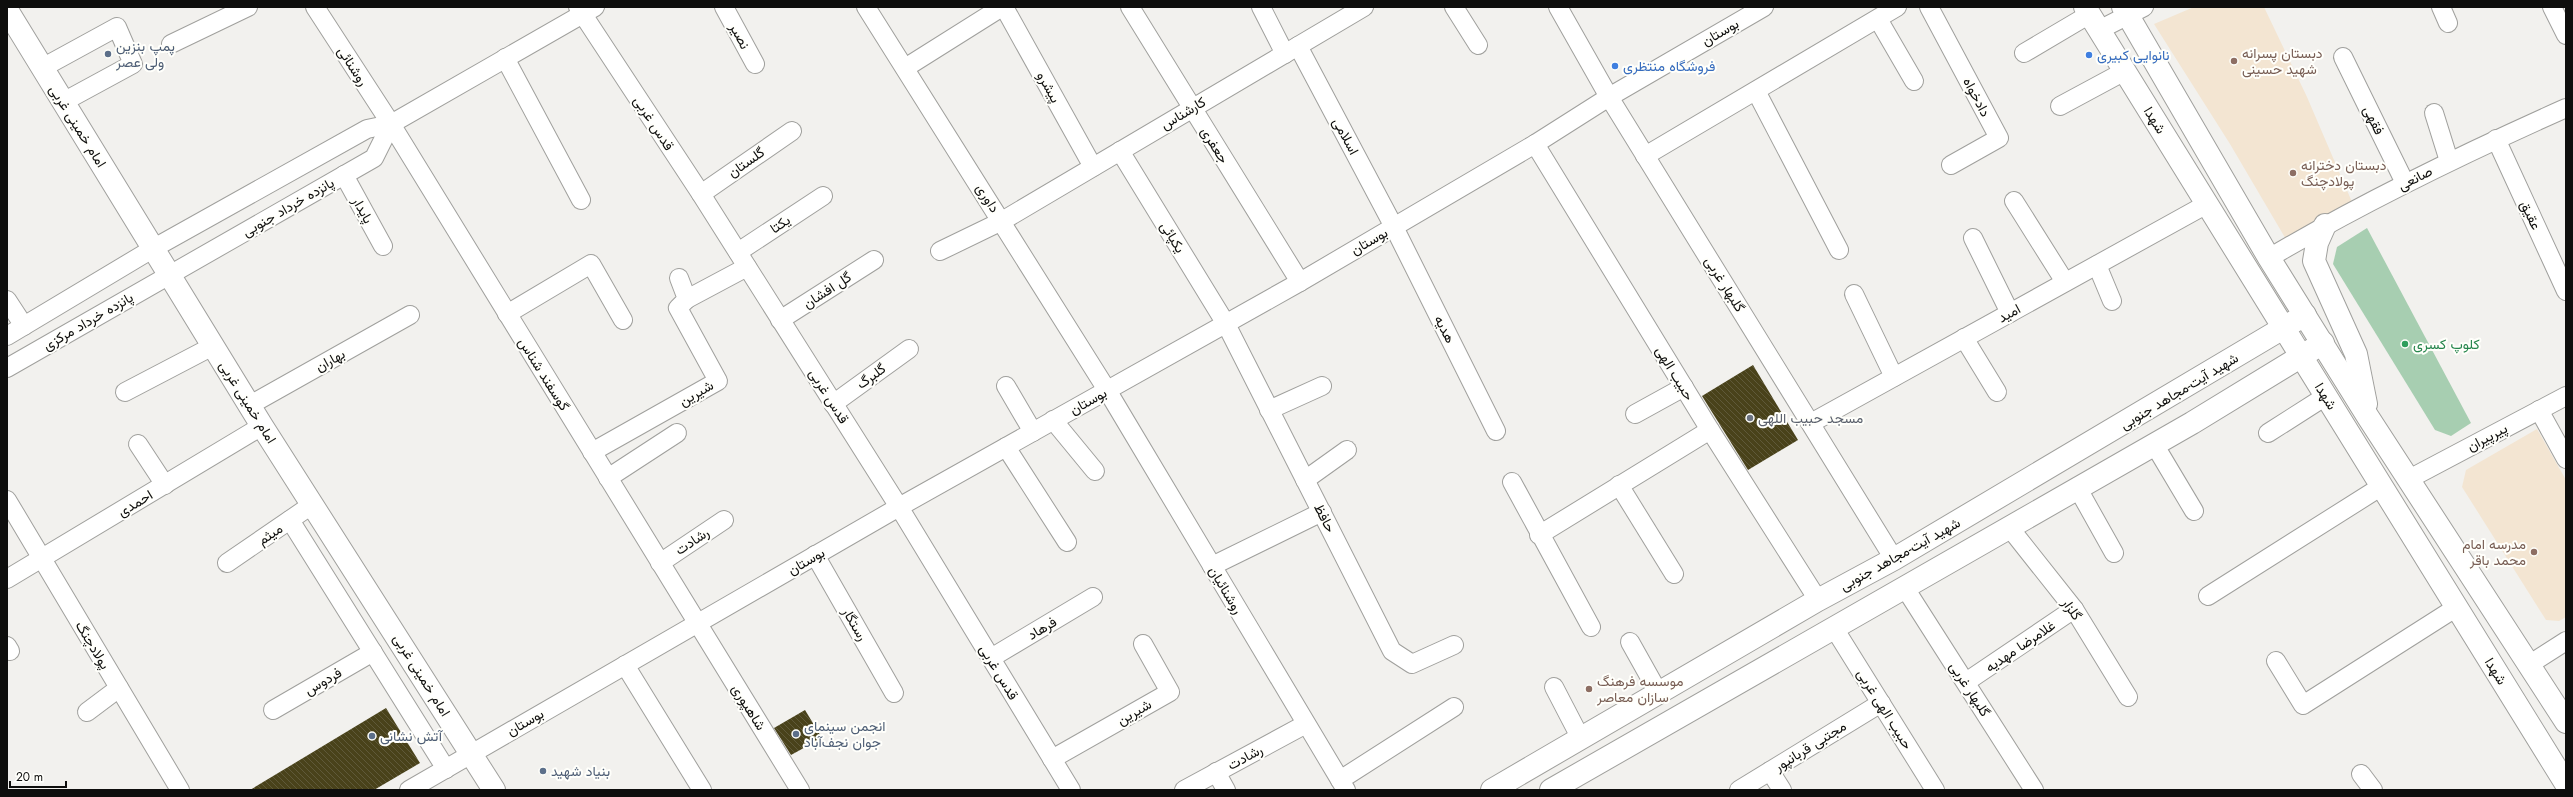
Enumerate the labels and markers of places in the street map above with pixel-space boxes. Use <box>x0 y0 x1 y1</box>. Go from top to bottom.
place label: پمپ بنزین ولی عصر <box>115 36 175 72</box>
place label: دبستان پسرانه شهید حسینی <box>2242 43 2323 79</box>
place label: نانوایی کبیری <box>2097 45 2170 65</box>
marker: پمپ بنزین ولی عصر <box>103 49 113 59</box>
marker: نانوایی کبیری <box>2084 50 2094 60</box>
place label: فروشگاه منتظری <box>1623 56 1715 76</box>
marker: دبستان پسرانه شهید حسینی <box>2229 56 2239 66</box>
marker: فروشگاه منتظری <box>1610 61 1620 71</box>
place label: دبستان دخترانه پولادچنگ <box>2301 155 2387 191</box>
marker: دبستان دخترانه پولادچنگ <box>2288 168 2298 178</box>
place label: کلوپ کسری <box>2413 334 2480 354</box>
marker: کلوپ کسری <box>2400 339 2410 349</box>
place label: مسجد حبیب اللهی <box>1758 408 1863 428</box>
marker: مسجد حبیب اللهی <box>1745 413 1755 423</box>
place label: مدرسه امام محمد باقر <box>2462 534 2526 570</box>
marker: مدرسه امام محمد باقر <box>2529 547 2539 557</box>
place label: موسسه فرهنگ سازان معاصر <box>1596 671 1683 707</box>
marker: موسسه فرهنگ سازان معاصر <box>1584 684 1594 694</box>
place label: انجمن سینمای جوان نجف‌آباد <box>804 716 886 752</box>
place label: آتش نشانی <box>380 726 444 746</box>
marker: انجمن سینمای جوان نجف‌آباد <box>791 729 801 739</box>
marker: آتش نشانی <box>367 731 377 741</box>
place label: بنیاد شهید <box>551 761 610 781</box>
marker: بنیاد شهید <box>538 766 548 776</box>

